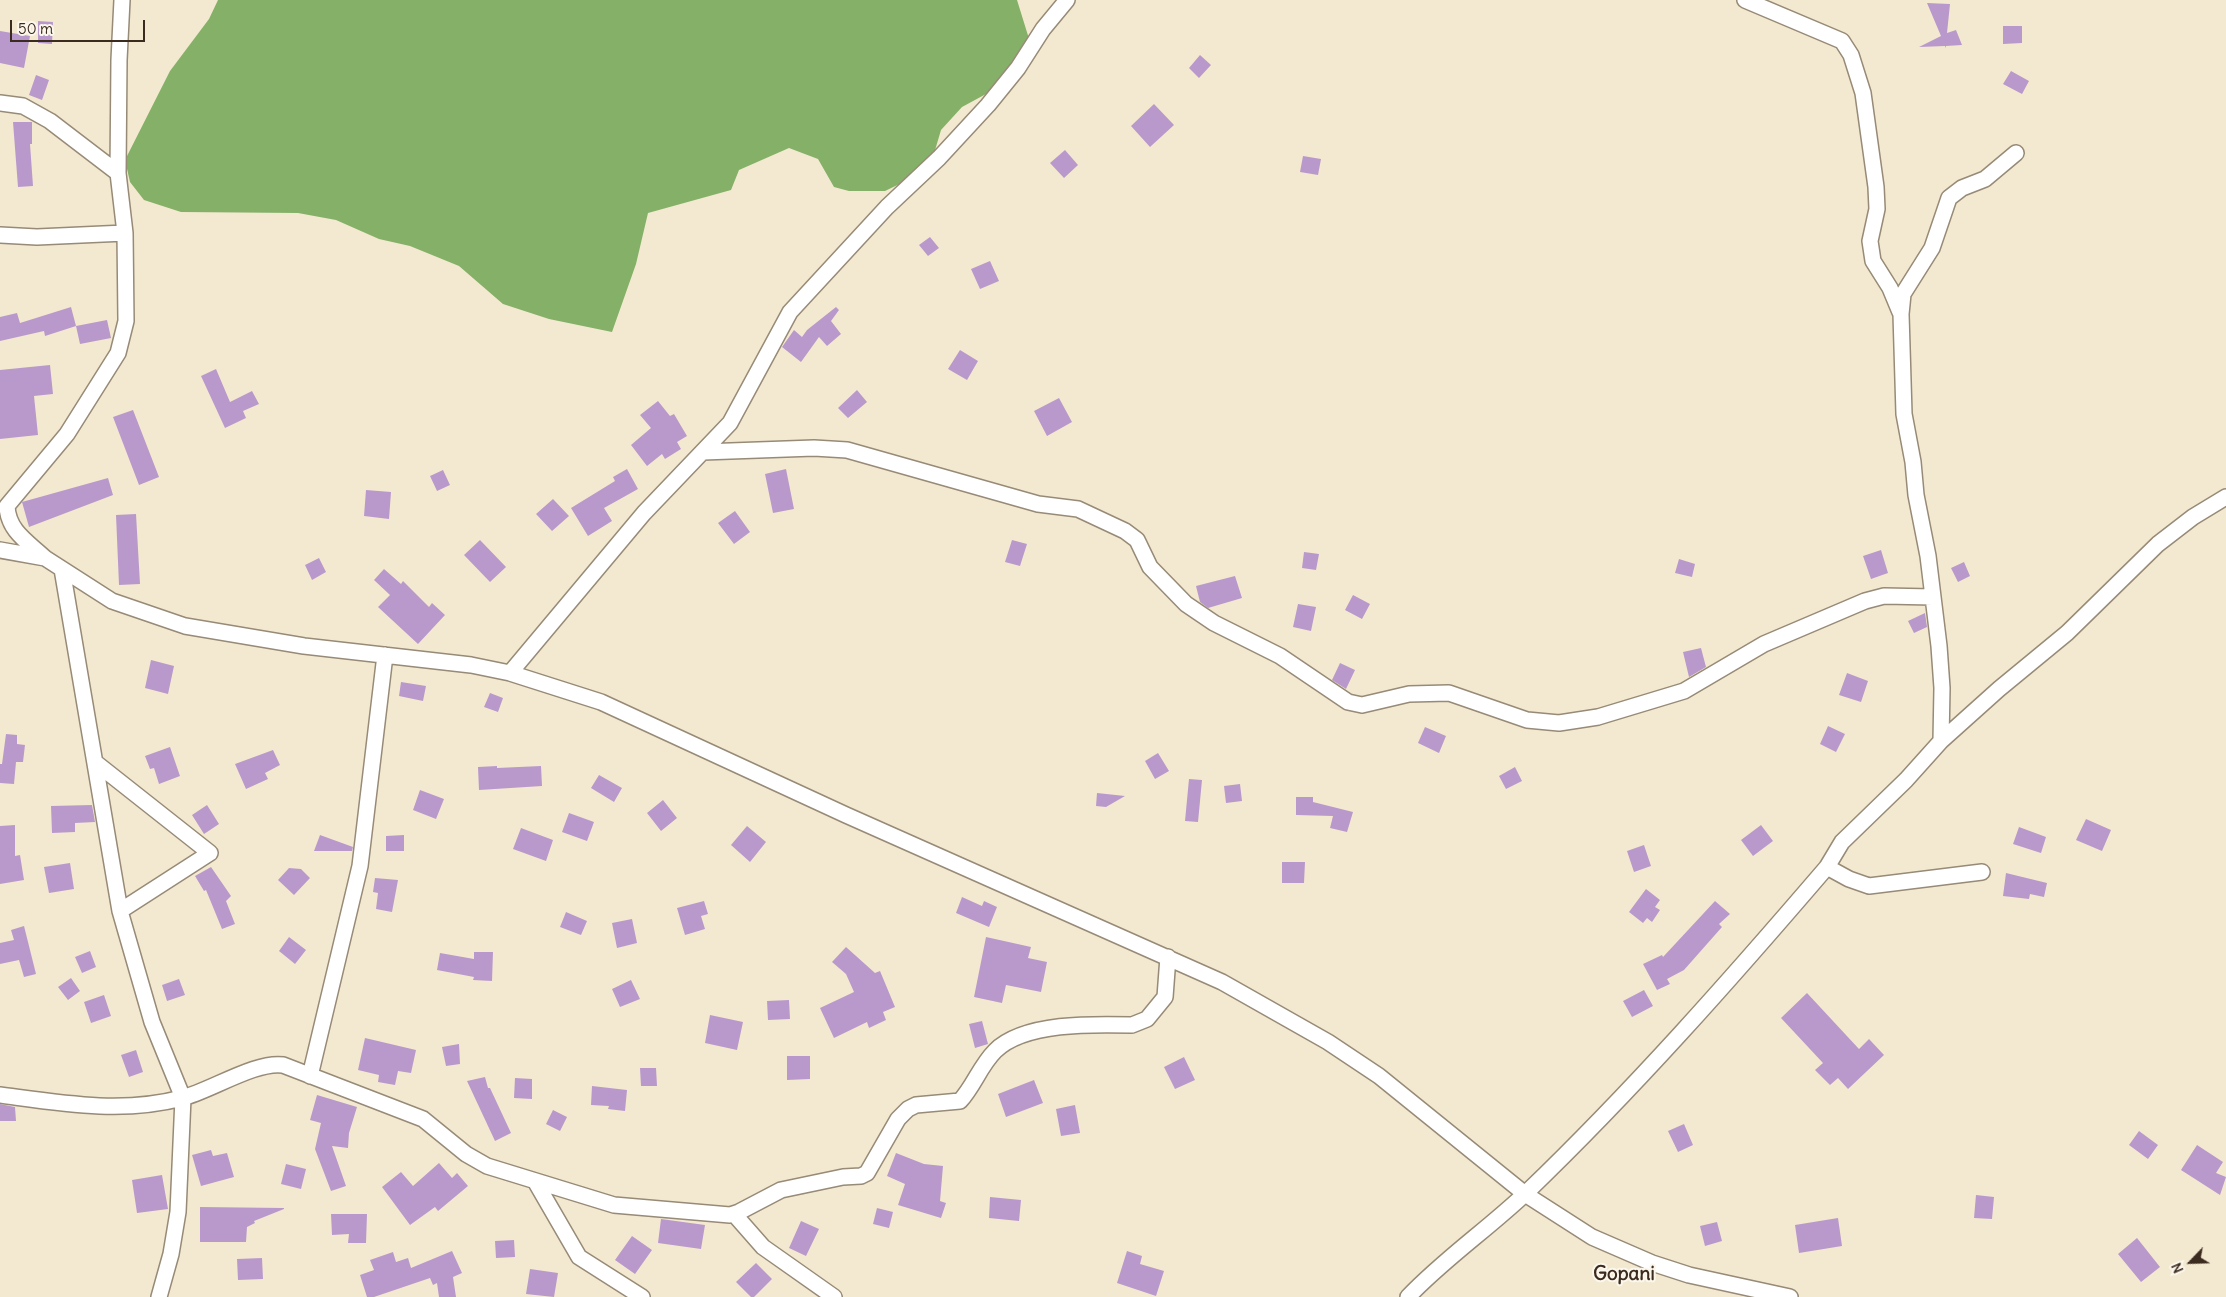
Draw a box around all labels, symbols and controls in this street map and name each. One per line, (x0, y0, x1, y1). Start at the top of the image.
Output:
scale bar (12, 10, 148, 42)
text: 50 m (18, 19, 53, 38)
north arrow (2166, 1237, 2216, 1287)
text: N (2167, 1260, 2187, 1276)
district label: Gopani (1593, 1264, 1655, 1286)

